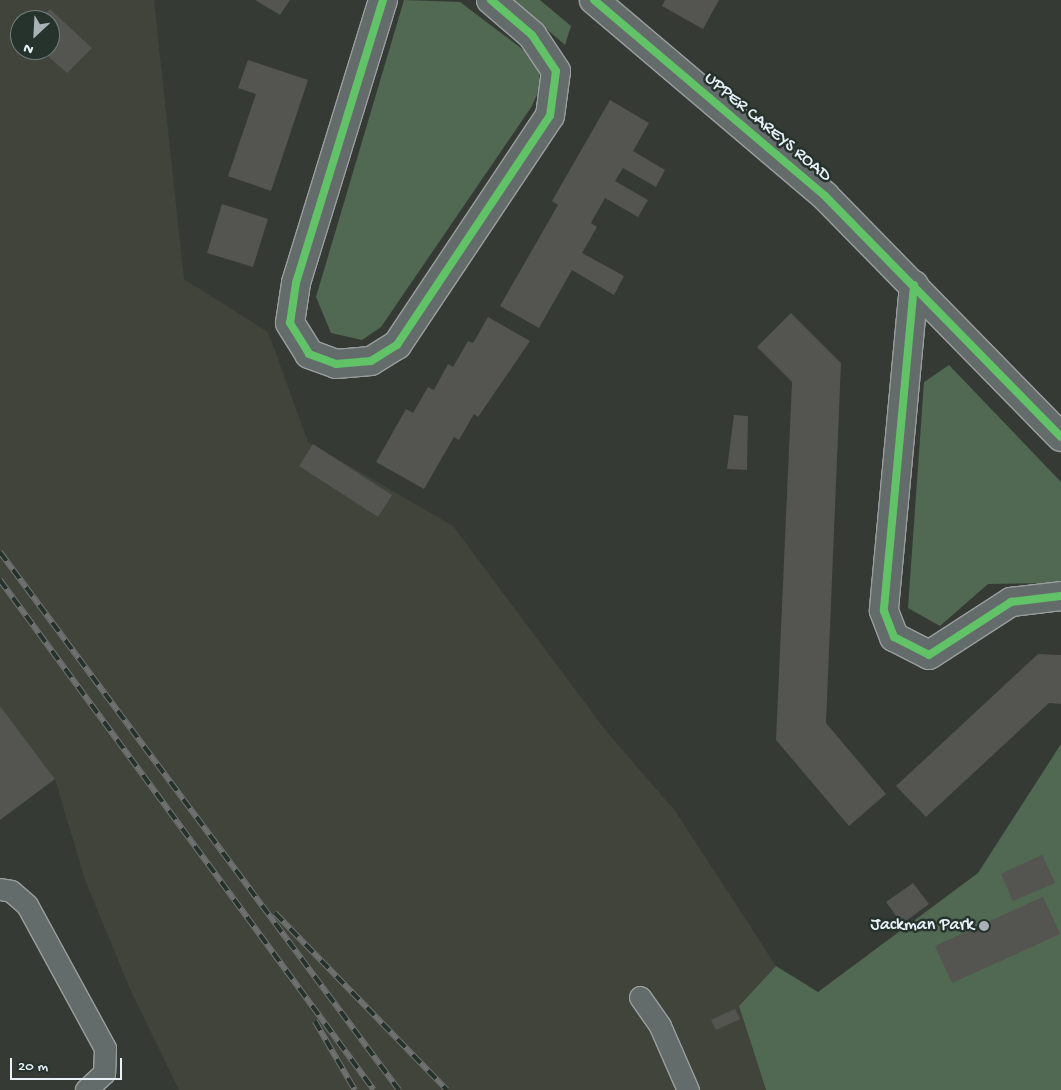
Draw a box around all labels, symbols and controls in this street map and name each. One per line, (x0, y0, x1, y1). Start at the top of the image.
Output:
north arrow (10, 10, 60, 60)
text: N (21, 39, 37, 58)
street label: UPPER CAREYS ROAD (699, 68, 835, 188)
place label: Jackman Park (870, 915, 974, 937)
marker: Jackman Park (978, 920, 990, 932)
scale bar (12, 1048, 125, 1080)
text: 20 m (18, 1058, 48, 1076)

